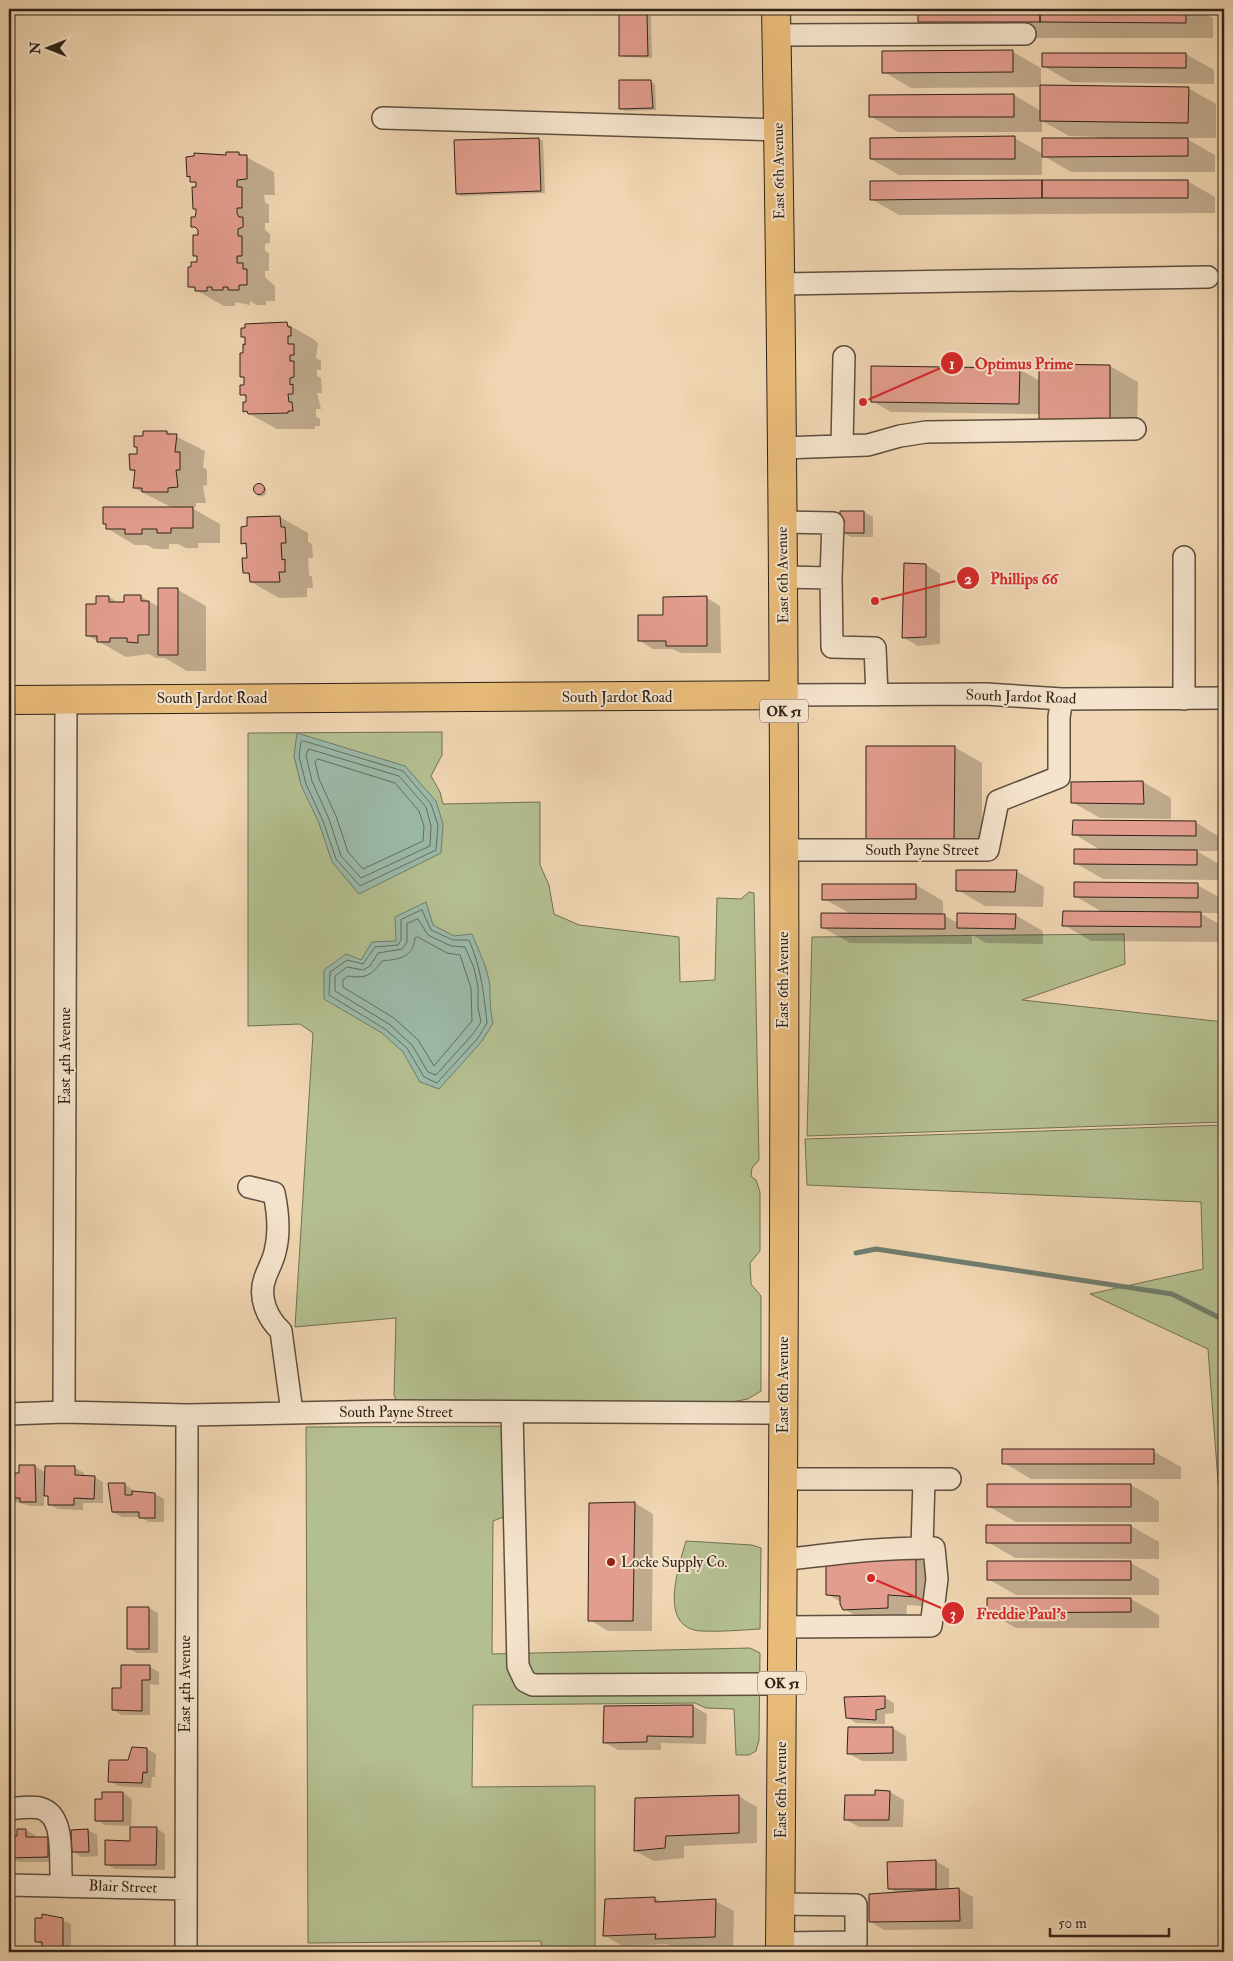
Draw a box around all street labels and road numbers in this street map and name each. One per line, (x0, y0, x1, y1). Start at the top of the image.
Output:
street label: East 6th Avenue (769, 122, 789, 220)
street label: East 6th Avenue (773, 526, 793, 624)
street label: South Jardot Road (965, 686, 1077, 709)
street label: South Jardot Road (562, 688, 673, 708)
street label: South Jardot Road (157, 689, 268, 709)
road number: OK 51 (760, 699, 808, 722)
street label: South Payne Street (865, 841, 979, 860)
street label: East 6th Avenue (774, 931, 793, 1029)
street label: East 4th Avenue (56, 1007, 75, 1105)
street label: East 6th Avenue (774, 1336, 793, 1434)
street label: South Payne Street (339, 1403, 453, 1422)
street label: East 4th Avenue (176, 1635, 195, 1733)
road number: OK 51 (758, 1672, 806, 1695)
street label: East 6th Avenue (772, 1741, 791, 1839)
street label: Blair Street (88, 1876, 158, 1898)

